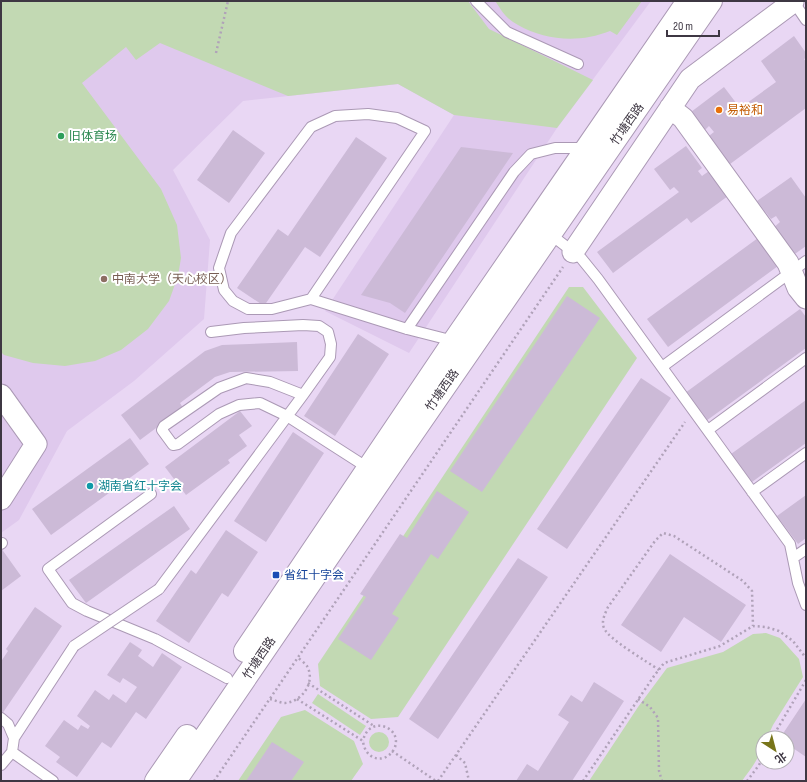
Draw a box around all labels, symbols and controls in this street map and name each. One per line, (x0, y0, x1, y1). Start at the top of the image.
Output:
scale bar (667, 12, 719, 38)
text: 20 m (673, 19, 693, 34)
street label: 竹塘西路 (607, 100, 647, 148)
place label: 易裕和 (727, 103, 763, 118)
marker: 易裕和 (714, 105, 724, 115)
place label: 旧体育场 (69, 129, 117, 144)
marker: 旧体育场 (56, 131, 66, 141)
place label: 中南大学（天心校区） (112, 272, 232, 287)
marker: 中南大学（天心校区） (99, 274, 109, 284)
street label: 竹塘西路 (422, 366, 462, 414)
place label: 湖南省红十字会 (98, 479, 182, 494)
marker: 湖南省红十字会 (85, 481, 95, 491)
place label: 省红十字会 (284, 568, 344, 583)
marker: 省红十字会 (271, 570, 281, 580)
street label: 竹塘西路 (240, 634, 279, 682)
north arrow (755, 730, 795, 770)
text: 北 (772, 749, 789, 766)

